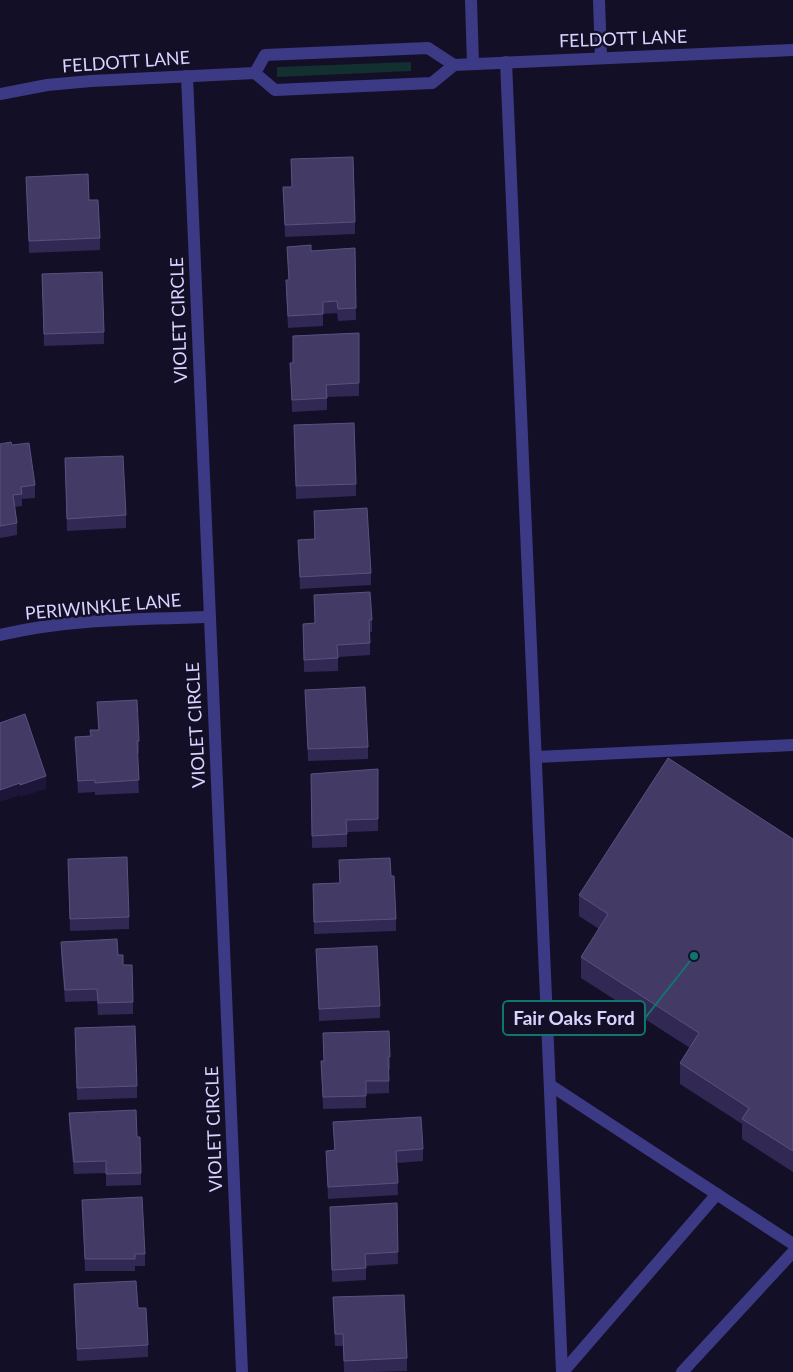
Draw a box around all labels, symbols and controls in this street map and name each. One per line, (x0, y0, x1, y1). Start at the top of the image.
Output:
street label: FELDOTT LANE (559, 25, 687, 51)
street label: FELDOTT LANE (61, 46, 191, 76)
street label: VIOLET CIRCLE (165, 257, 191, 383)
street label: PERIWINKLE LANE (24, 588, 182, 624)
street label: VIOLET CIRCLE (181, 662, 209, 788)
callout: Fair Oaks Ford (503, 1001, 645, 1035)
text: Fair Oaks Ford (513, 1006, 635, 1029)
street label: VIOLET CIRCLE (200, 1066, 226, 1192)

